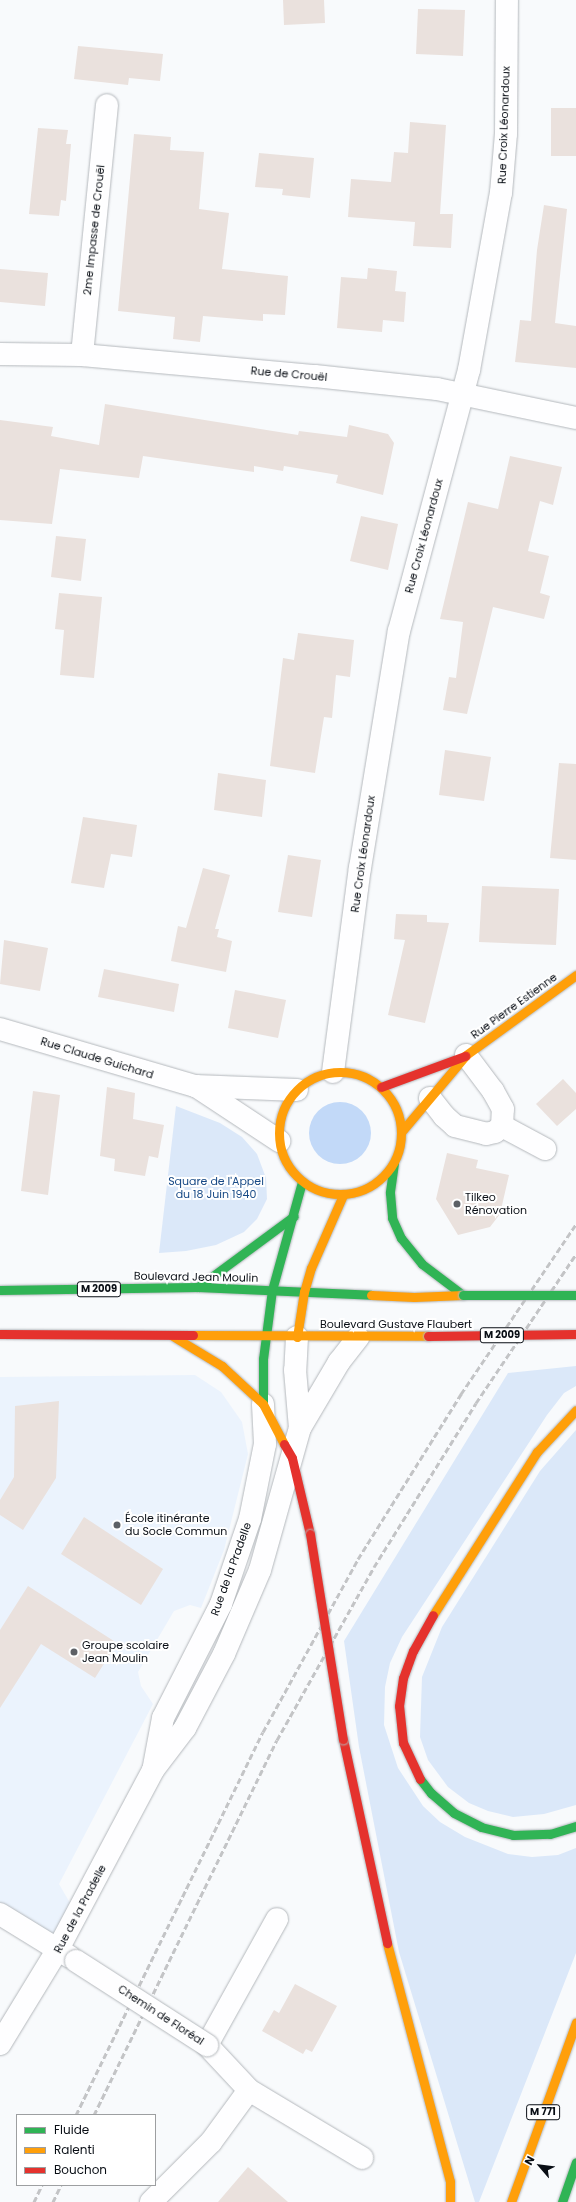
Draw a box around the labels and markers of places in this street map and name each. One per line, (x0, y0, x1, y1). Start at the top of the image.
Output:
place label: Tilkeo Rénovation (465, 1191, 527, 1217)
marker: Tilkeo Rénovation (452, 1199, 462, 1209)
place label: École itinérante du Socle Commun (125, 1512, 227, 1538)
marker: École itinérante du Socle Commun (112, 1520, 122, 1530)
place label: Groupe scolaire Jean Moulin (82, 1639, 169, 1665)
marker: Groupe scolaire Jean Moulin (69, 1647, 79, 1657)

